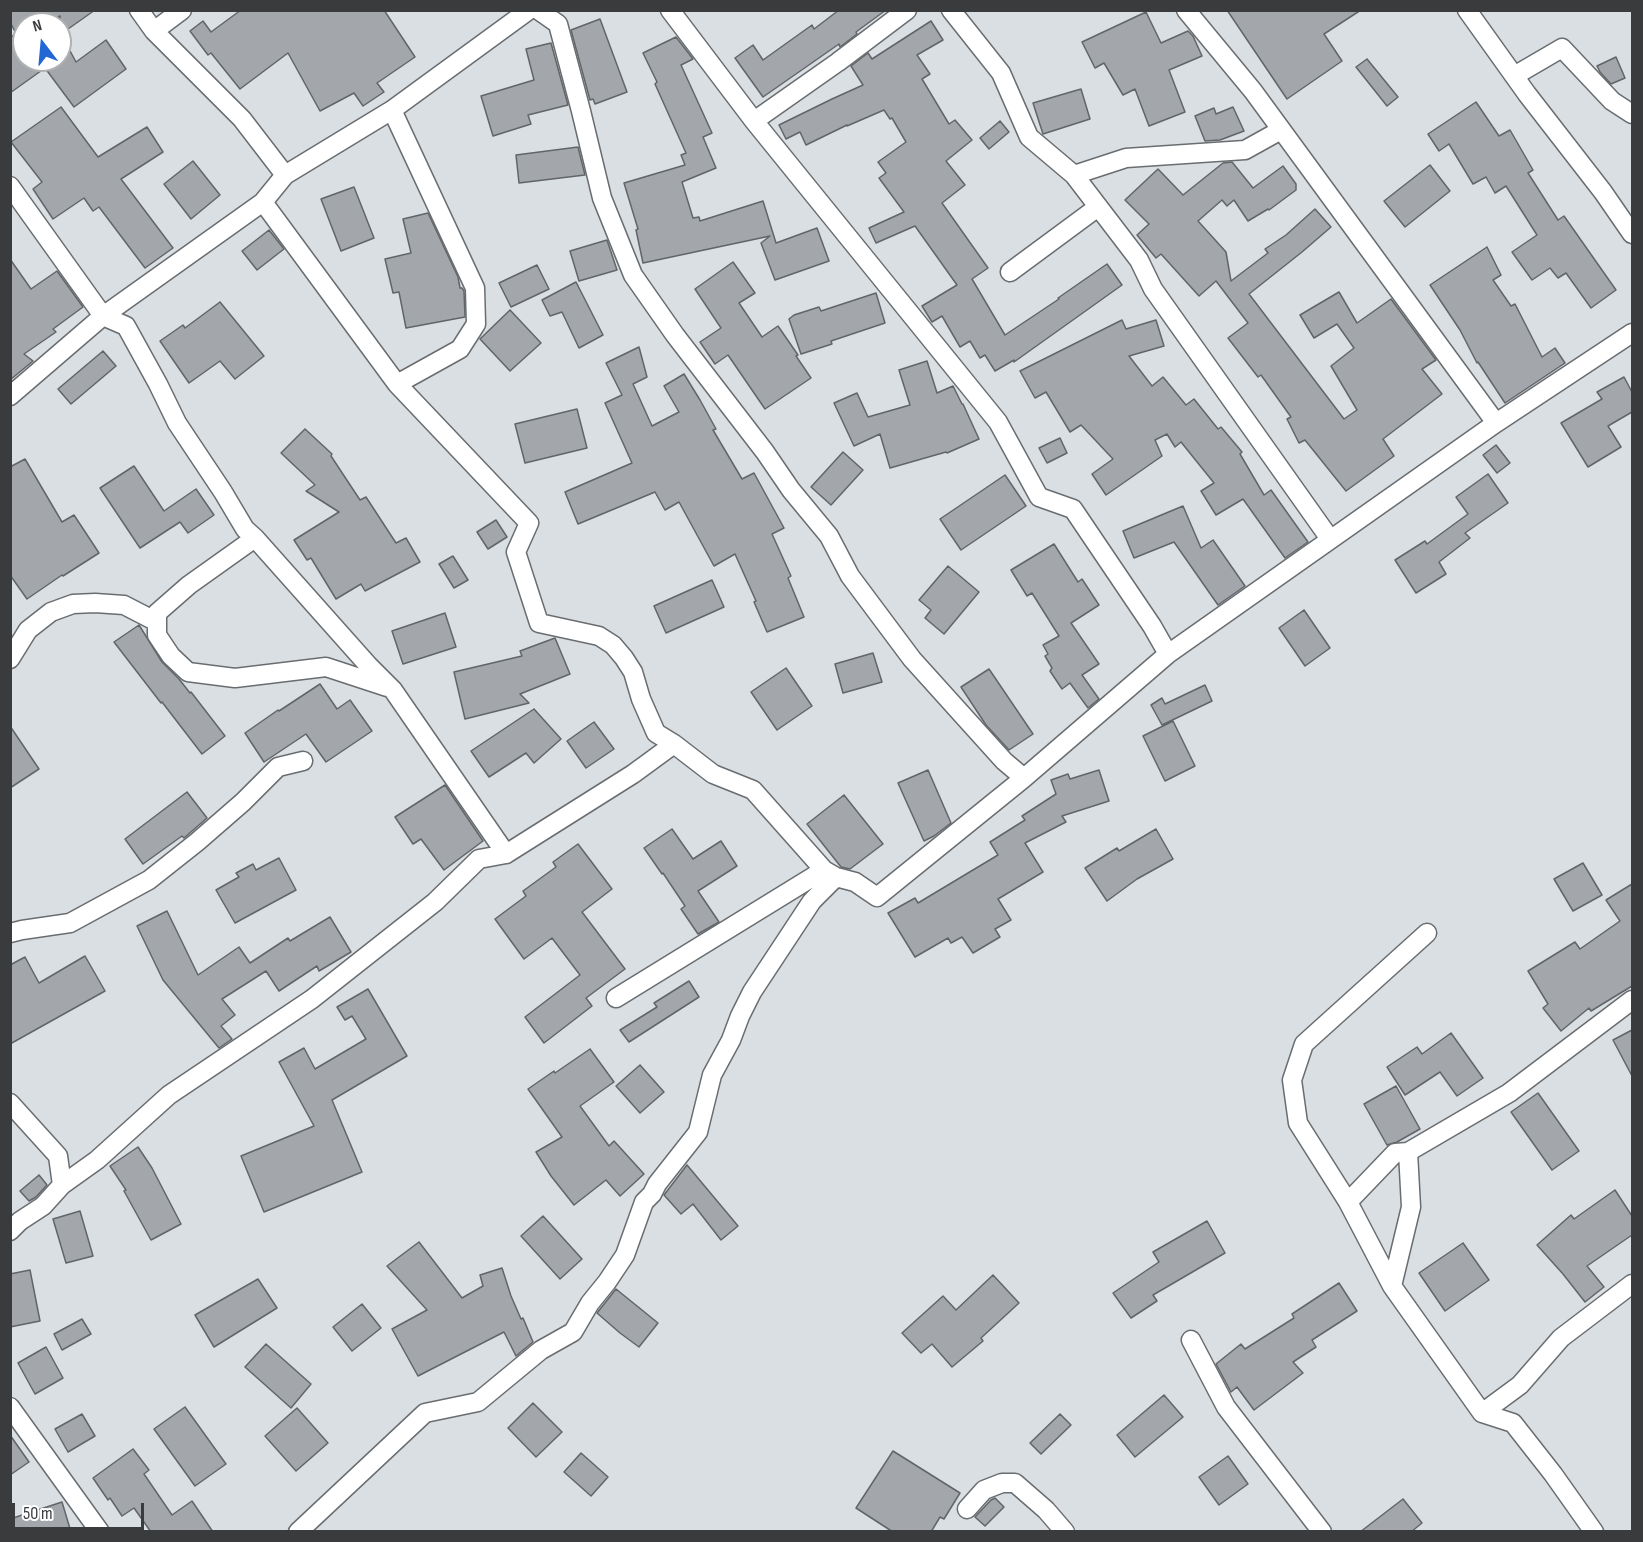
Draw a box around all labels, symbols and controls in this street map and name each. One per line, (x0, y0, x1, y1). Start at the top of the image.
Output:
north arrow (12, 12, 72, 72)
text: N (31, 16, 44, 36)
scale bar (15, 1491, 147, 1529)
text: 50 m (23, 1503, 53, 1524)

